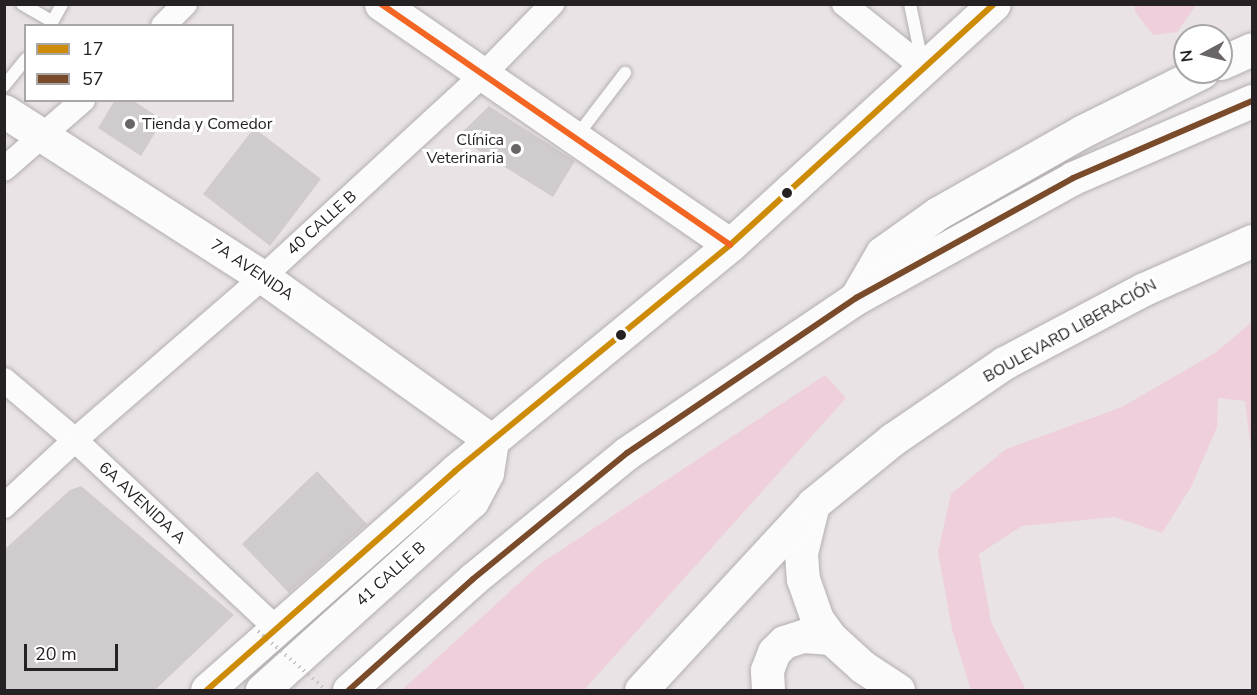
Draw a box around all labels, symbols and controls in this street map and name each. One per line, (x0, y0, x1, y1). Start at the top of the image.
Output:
legend (24, 24, 234, 102)
north arrow (1173, 24, 1233, 84)
text: 17 (82, 37, 104, 61)
text: N (1175, 49, 1199, 63)
text: 57 (82, 67, 104, 91)
place label: Tienda y Comedor (142, 114, 272, 134)
marker: Tienda y Comedor (123, 117, 137, 131)
place label: Clínica Veterinaria (426, 130, 504, 168)
marker: Clínica Veterinaria (509, 142, 523, 156)
street label: 40 CALLE B (283, 187, 361, 259)
unlabelled marker (781, 187, 793, 199)
street label: 7A AVENIDA (207, 235, 297, 305)
street label: BOULEVARD LIBERACIÓN (980, 275, 1160, 387)
unlabelled marker (615, 329, 627, 341)
street label: 6A AVENIDA A (95, 458, 189, 548)
street label: 41 CALLE B (352, 538, 430, 610)
scale bar (27, 632, 122, 670)
text: 20 m (35, 642, 77, 666)

